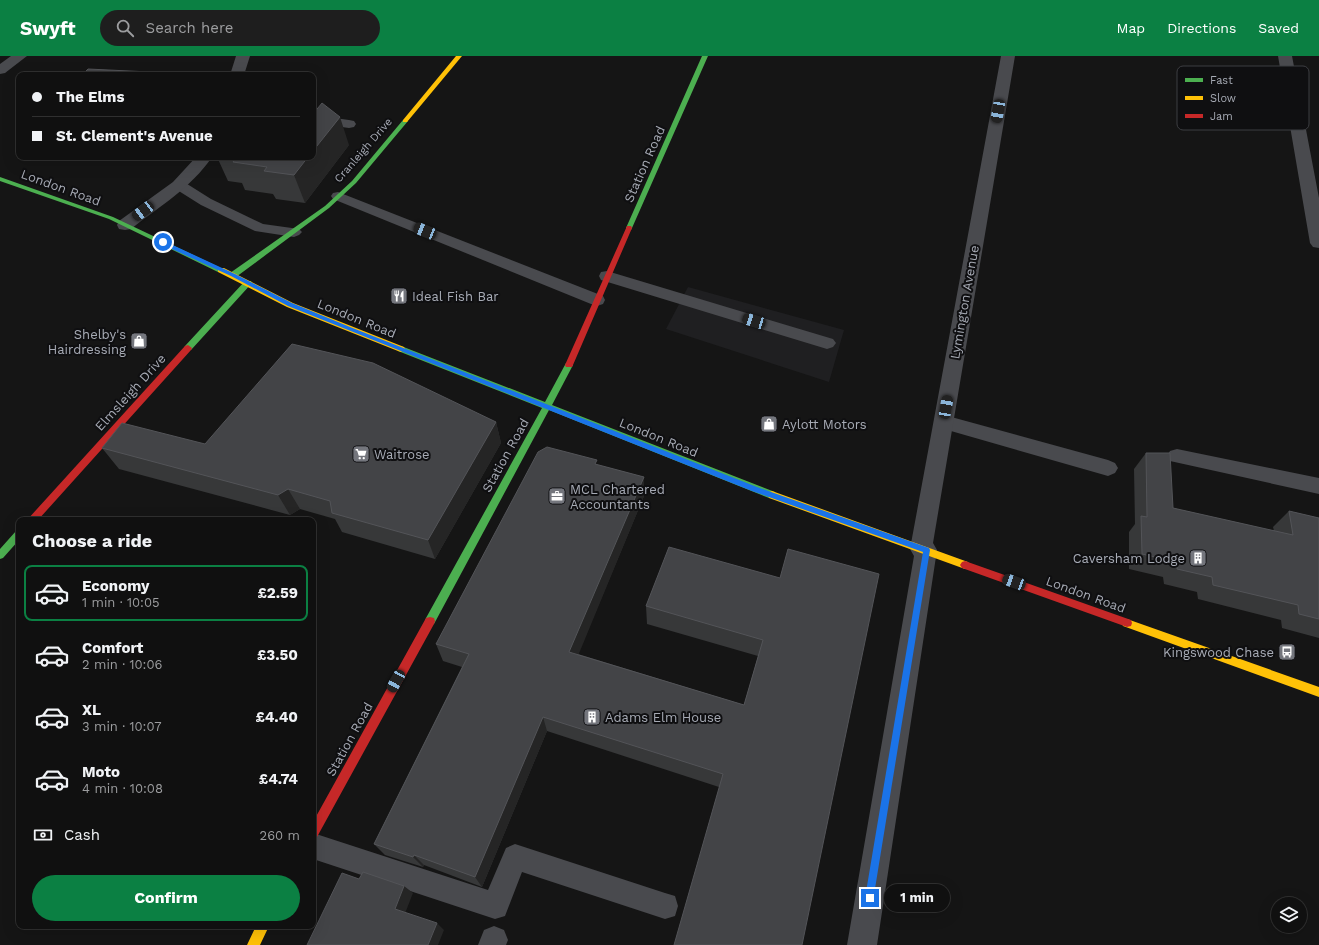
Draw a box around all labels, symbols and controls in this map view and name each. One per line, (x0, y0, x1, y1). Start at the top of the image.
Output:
search box (100, 10, 380, 46)
text: Swyft (20, 17, 76, 40)
icon: search (114, 17, 136, 39)
text: Search here (146, 19, 234, 37)
text: Map (1117, 20, 1145, 36)
text: Directions (1167, 20, 1236, 36)
text: Saved (1258, 20, 1299, 36)
legend (1177, 66, 1309, 130)
text: Fast (1210, 74, 1233, 87)
text: The Elms (56, 88, 124, 106)
text: Slow (1210, 92, 1236, 105)
car (990, 98, 1006, 124)
text: Jam (1210, 110, 1233, 123)
street label: Cranleigh Drive (332, 115, 395, 185)
street label: Station Road (621, 124, 668, 205)
text: St. Clement's Avenue (56, 127, 213, 145)
street label: London Road (19, 166, 103, 209)
car (130, 199, 156, 223)
car (412, 221, 438, 241)
route start (154, 233, 172, 251)
street label: Lymington Avenue (947, 244, 982, 360)
restaurant icon: Ideal Fish Bar (389, 286, 409, 306)
place label: Ideal Fish Bar (412, 289, 499, 304)
street label: London Road (315, 296, 398, 341)
car (741, 312, 767, 330)
place label: Shelby's Hairdressing (48, 327, 126, 357)
shop icon: Shelby's Hairdressing (129, 331, 149, 351)
street label: Elmsleigh Drive (92, 351, 169, 434)
car (938, 394, 954, 420)
shop icon: Aylott Motors (759, 414, 779, 434)
street label: London Road (617, 415, 700, 460)
street label: Station Road (479, 416, 532, 495)
place label: Aylott Motors (782, 417, 867, 432)
supermarket icon: Waitrose (351, 444, 371, 464)
place label: Waitrose (374, 447, 429, 462)
place label: MCL Chartered Accountants (570, 482, 665, 512)
office icon: MCL Chartered Accountants (547, 486, 567, 506)
text: Choose a ride (32, 530, 152, 551)
building icon: Caversham Lodge (1188, 548, 1208, 568)
place label: Caversham Lodge (1073, 551, 1185, 566)
car (1001, 572, 1027, 592)
street label: London Road (1044, 573, 1128, 616)
icon: car (34, 575, 70, 611)
text: Economy (82, 577, 149, 595)
text: £2.59 (257, 584, 298, 602)
text: 1 min · 10:05 (82, 595, 160, 610)
icon: car (34, 637, 70, 673)
text: Comfort (82, 639, 143, 657)
bus stop icon: Kingswood Chase (1277, 642, 1297, 662)
place label: Kingswood Chase (1163, 645, 1274, 660)
text: £3.50 (257, 646, 298, 664)
text: 2 min · 10:06 (82, 657, 162, 672)
car (385, 668, 407, 694)
icon: car (34, 699, 70, 735)
street label: Station Road (323, 700, 376, 779)
text: XL (82, 701, 101, 719)
building icon: Adams Elm House (582, 707, 602, 727)
text: £4.40 (255, 708, 298, 726)
place label: Adams Elm House (605, 710, 721, 725)
text: 3 min · 10:07 (82, 719, 162, 734)
icon: car (34, 761, 70, 797)
text: Moto (82, 763, 120, 781)
text: £4.74 (259, 770, 298, 788)
text: 4 min · 10:08 (82, 781, 163, 796)
icon: cash (32, 824, 54, 846)
text: Cash (64, 826, 100, 844)
text: 260 m (260, 828, 300, 843)
button: Confirm (32, 875, 300, 921)
callout: 1 min (884, 884, 950, 912)
route end (861, 889, 879, 907)
text: 1 min (900, 890, 934, 905)
map controls (1271, 897, 1307, 933)
button: layers (1271, 897, 1307, 933)

